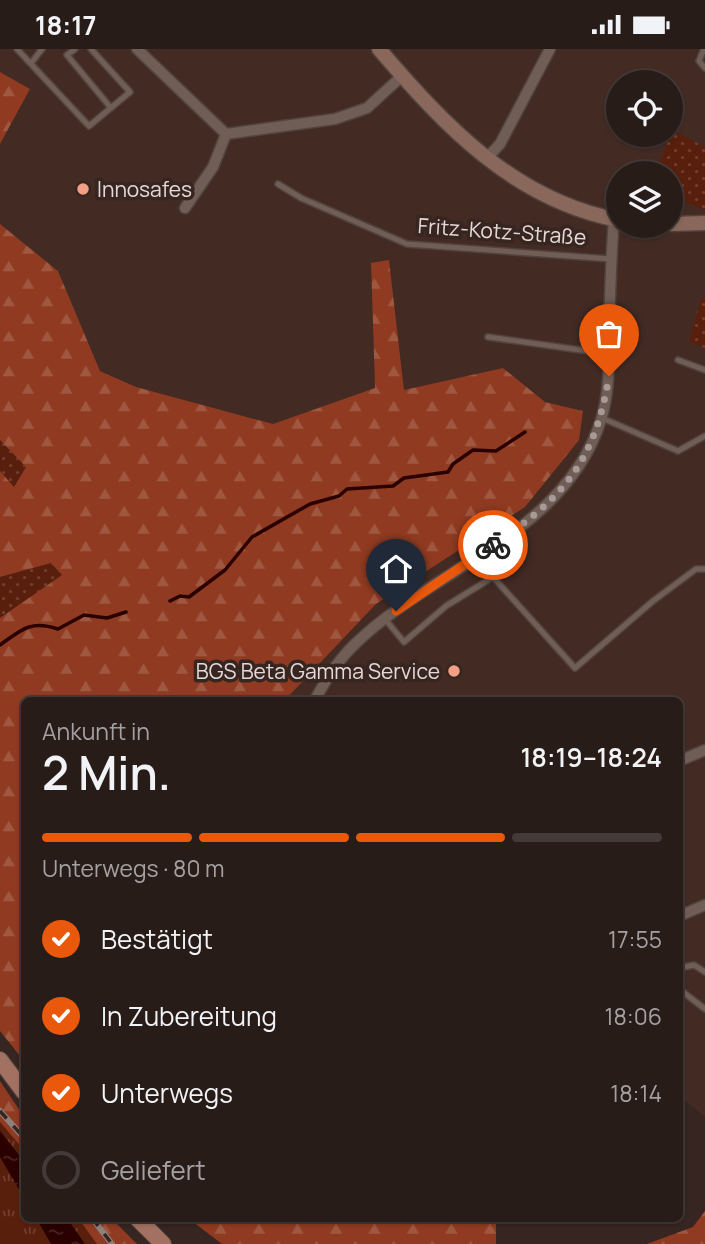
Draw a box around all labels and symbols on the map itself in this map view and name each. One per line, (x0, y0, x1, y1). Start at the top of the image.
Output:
place label: Innosafes (97, 175, 192, 203)
marker: Innosafes (75, 181, 91, 197)
street label: Fritz-Kotz-Straße (417, 211, 587, 251)
pin (579, 304, 639, 376)
courier (458, 510, 528, 580)
pin (366, 539, 426, 611)
place label: BGS Beta Gamma Service (196, 657, 440, 685)
marker: BGS Beta Gamma Service (446, 663, 462, 679)

